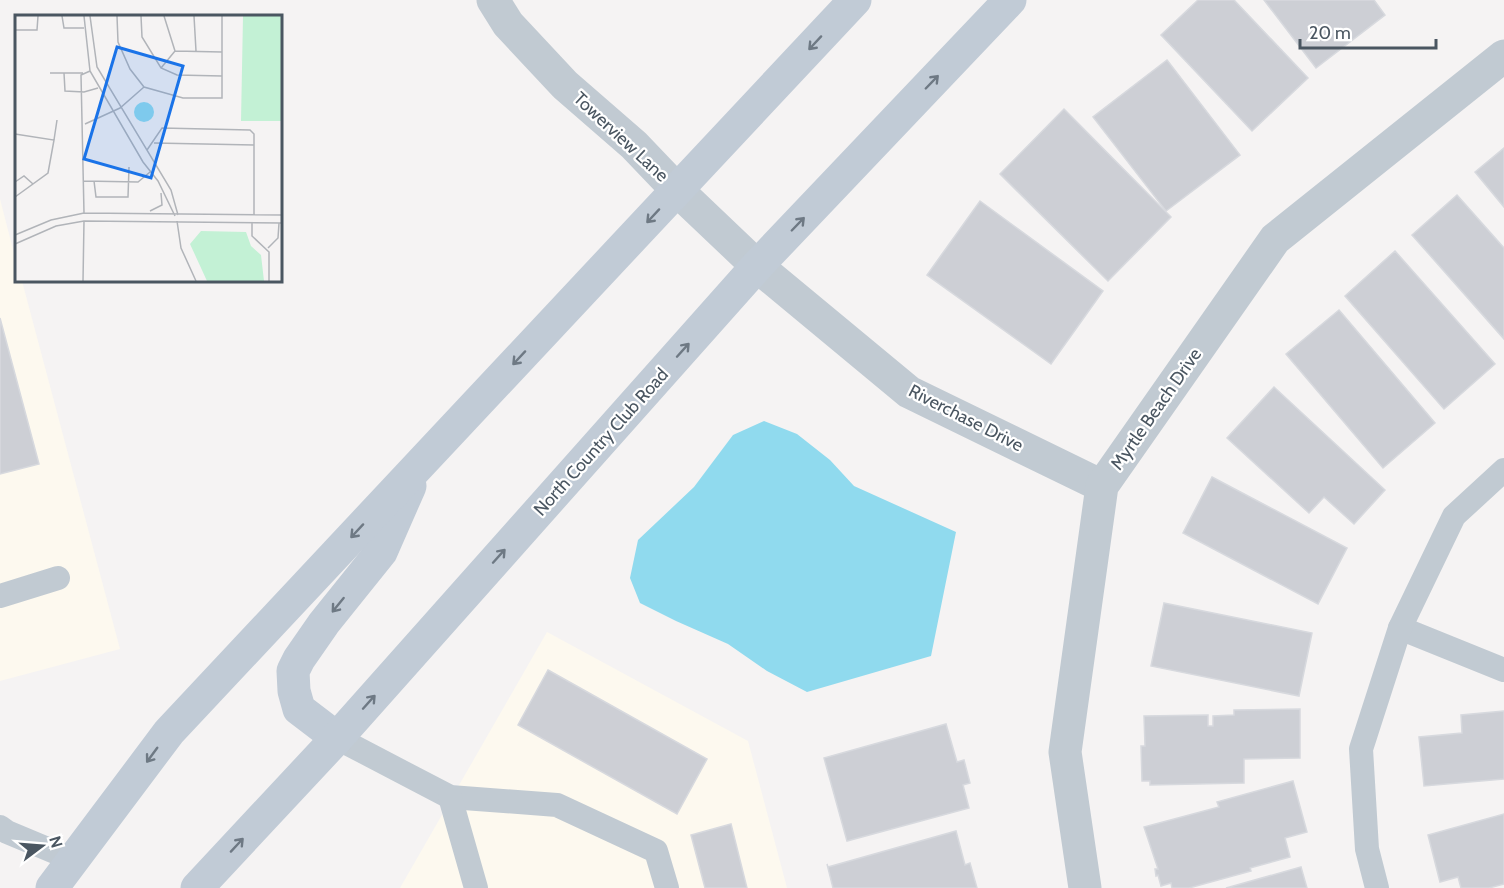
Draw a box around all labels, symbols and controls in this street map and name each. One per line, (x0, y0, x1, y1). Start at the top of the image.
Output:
scale bar (1300, 12, 1436, 50)
inset map (15, 15, 282, 282)
text: 20 m (1309, 22, 1351, 44)
one-way arrow (807, 35, 822, 50)
one-way arrow (925, 75, 939, 90)
street label: Towerview Lane (569, 87, 673, 187)
one-way arrow (646, 208, 660, 223)
one-way arrow (790, 216, 805, 231)
one-way arrow (676, 343, 690, 358)
street label: Myrtle Beach Drive (1106, 344, 1206, 474)
one-way arrow (513, 350, 527, 365)
street label: North Country Club Road (529, 364, 673, 520)
street label: Riverchase Drive (905, 380, 1027, 456)
one-way arrow (350, 523, 364, 538)
one-way arrow (492, 549, 506, 564)
one-way arrow (332, 597, 345, 613)
one-way arrow (362, 695, 376, 710)
one-way arrow (146, 746, 158, 762)
north arrow (12, 816, 72, 876)
text: N (45, 834, 67, 850)
one-way arrow (230, 838, 244, 853)

